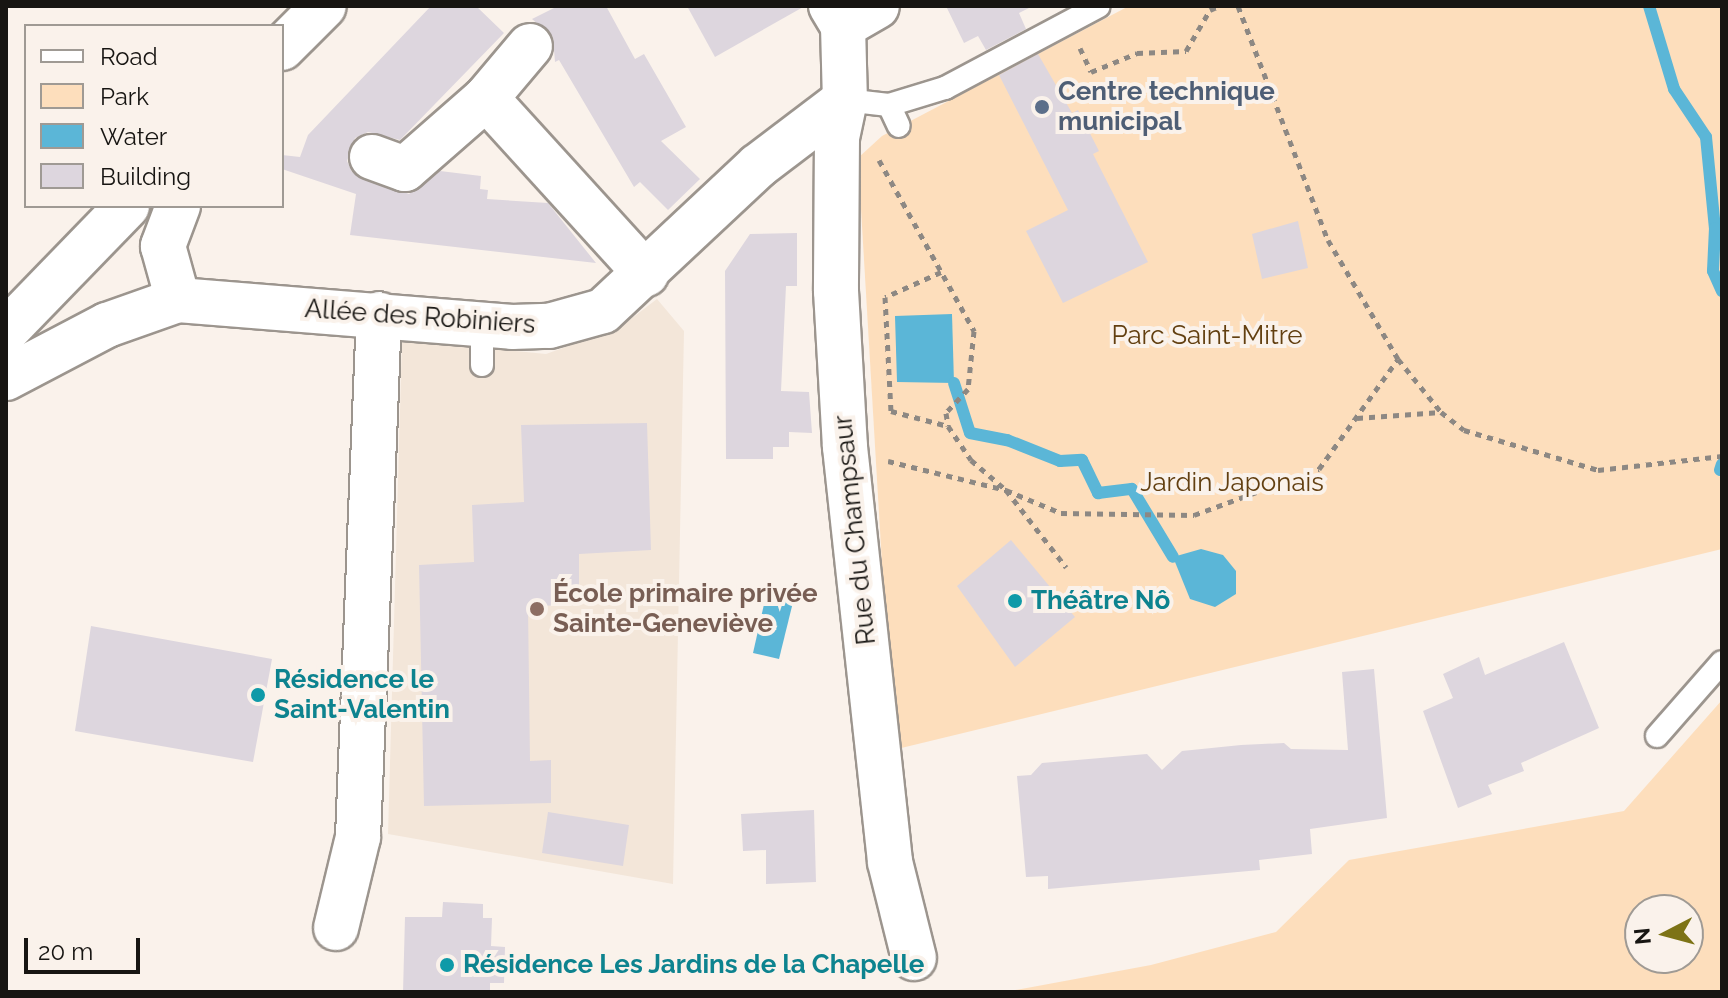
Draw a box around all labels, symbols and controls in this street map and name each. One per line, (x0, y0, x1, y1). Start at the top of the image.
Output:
legend (24, 24, 284, 208)
text: Road (100, 42, 158, 71)
place label: Centre technique municipal (1058, 76, 1275, 138)
text: Park (100, 82, 149, 111)
marker: Centre technique municipal (1033, 98, 1051, 116)
text: Water (100, 122, 167, 151)
text: Building (100, 162, 191, 191)
street label: Allée des Robiniers (304, 293, 536, 341)
park label: Parc Saint-Mitre (1111, 320, 1303, 352)
street label: Rue du Champsaur (827, 414, 883, 646)
park label: Jardin Japonais (1140, 467, 1324, 499)
place label: École primaire privée Sainte-Geneviève (553, 578, 817, 640)
place label: Théâtre Nô (1031, 585, 1170, 617)
marker: Théâtre Nô (1006, 592, 1024, 610)
marker: École primaire privée Sainte-Geneviève (528, 600, 546, 618)
place label: Résidence le Saint-Valentin (274, 664, 450, 726)
marker: Résidence le Saint-Valentin (249, 686, 267, 704)
north arrow (1624, 894, 1704, 974)
scale bar (28, 922, 144, 972)
text: N (1628, 927, 1656, 946)
text: 20 m (38, 937, 93, 966)
place label: Résidence Les Jardins de la Chapelle (463, 949, 925, 981)
marker: Résidence Les Jardins de la Chapelle (438, 956, 456, 974)

